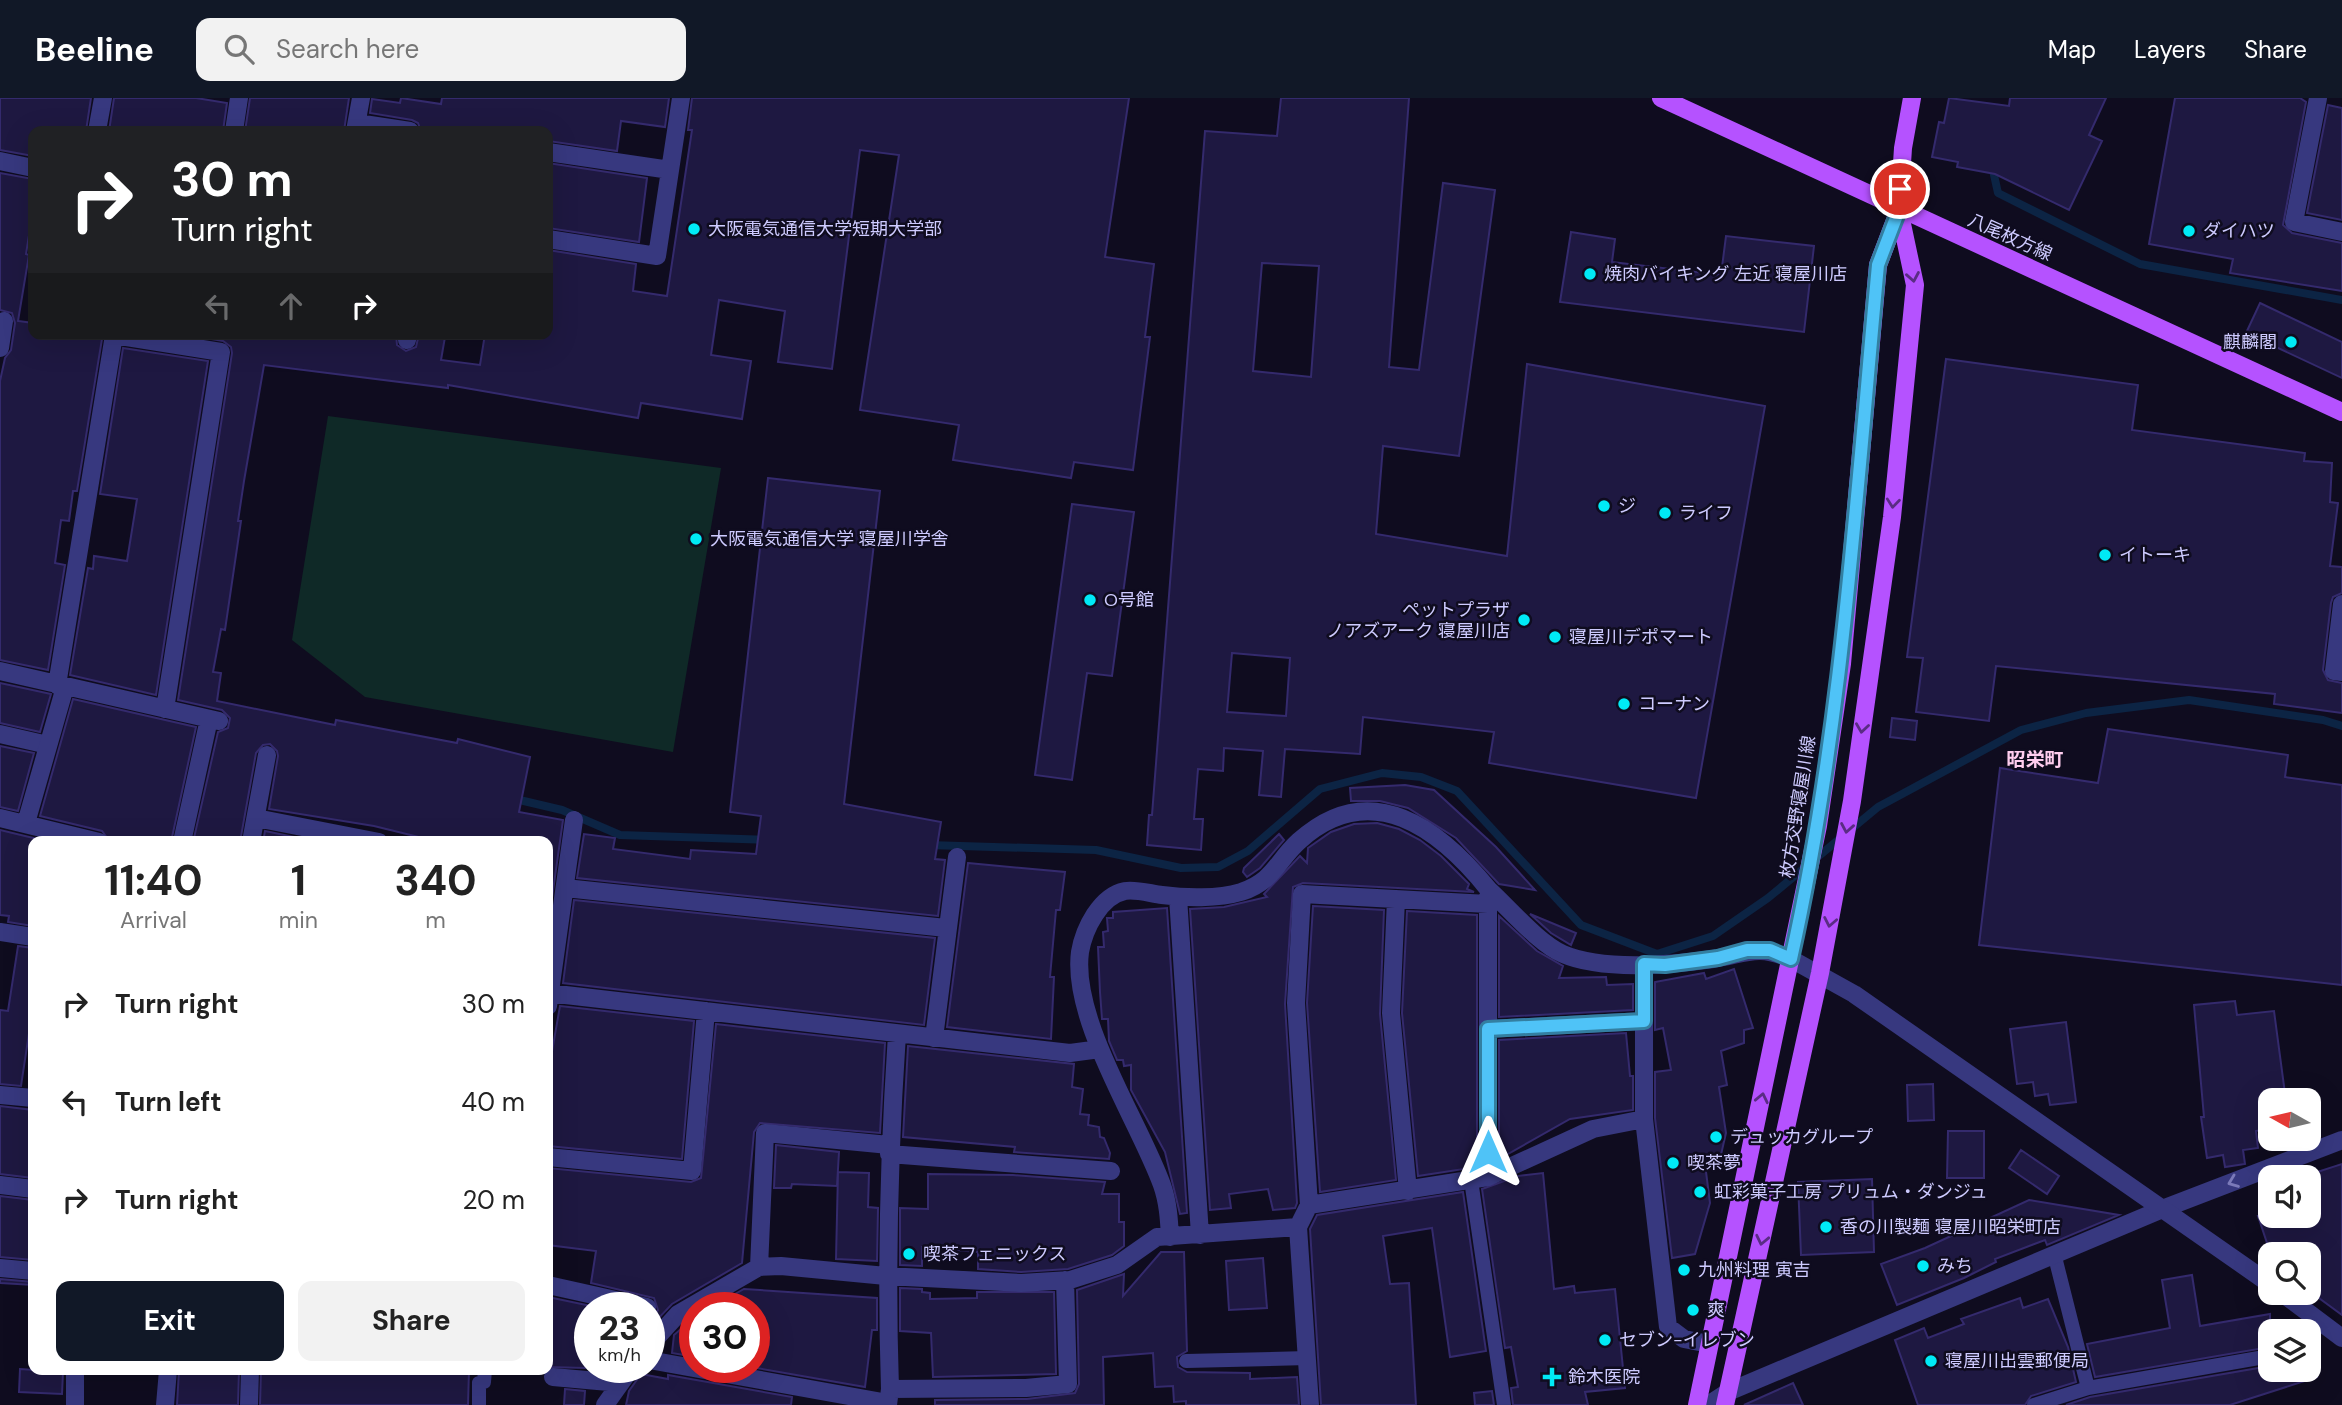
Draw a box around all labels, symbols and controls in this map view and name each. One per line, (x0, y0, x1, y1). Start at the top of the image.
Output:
search box (196, 18, 686, 81)
text: Beeline (35, 28, 154, 71)
icon: search (220, 30, 258, 68)
text: Search here (276, 32, 419, 66)
text: Map (2048, 34, 2096, 65)
text: Layers (2134, 34, 2206, 65)
text: Share (2244, 34, 2307, 65)
text: 30 m (171, 147, 293, 211)
icon: right (56, 154, 147, 245)
pin (1870, 159, 1930, 219)
icon: arrive (1881, 170, 1919, 208)
street label: 八尾枚方線 (1964, 208, 2056, 266)
text: Turn right (171, 209, 313, 251)
place label: 大阪電気通信大学短期大学部 (708, 217, 942, 241)
place label: ダイハツ (2203, 219, 2275, 243)
marker: 大阪電気通信大学短期大学部 (686, 221, 702, 237)
marker: ダイハツ (2181, 223, 2197, 239)
place label: 焼肉バイキング 左近 寝屋川店 (1604, 262, 1847, 286)
marker: 焼肉バイキング 左近 寝屋川店 (1582, 266, 1598, 282)
one-way arrow (1905, 271, 1920, 283)
icon: left (199, 287, 237, 325)
icon: ahead (272, 287, 310, 325)
icon: right (345, 287, 383, 325)
place label: 麒麟閣 (2223, 330, 2277, 354)
marker: 麒麟閣 (2283, 334, 2299, 350)
place label: ジ (1618, 494, 1636, 518)
one-way arrow (1886, 497, 1901, 509)
marker: ジ (1596, 498, 1612, 514)
place label: ライフ (1679, 501, 1733, 525)
marker: ライフ (1657, 505, 1673, 521)
place label: 大阪電気通信大学 寝屋川学舎 (710, 527, 949, 551)
marker: 大阪電気通信大学 寝屋川学舎 (688, 531, 704, 547)
place label: イトーキ (2119, 543, 2191, 567)
marker: イトーキ (2097, 547, 2113, 563)
place label: O号館 (1104, 588, 1154, 612)
marker: O号館 (1082, 592, 1098, 608)
place label: ペットプラザ ノアズアーク 寝屋川店 (1326, 598, 1510, 643)
marker: ペットプラザ ノアズアーク 寝屋川店 (1516, 612, 1532, 628)
place label: 寝屋川デポマート (1569, 625, 1713, 649)
marker: 寝屋川デポマート (1547, 629, 1563, 645)
place label: コーナン (1638, 692, 1710, 716)
marker: コーナン (1616, 696, 1632, 712)
one-way arrow (1855, 722, 1870, 734)
street label: 枚方交野寝屋川線 (1775, 734, 1821, 880)
district label: 昭栄町 (2006, 747, 2064, 772)
one-way arrow (1840, 822, 1855, 834)
text: 11:40 (104, 853, 202, 908)
text: 1 (291, 853, 306, 908)
text: 340 (394, 853, 477, 908)
text: Arrival (120, 905, 187, 935)
text: min (279, 905, 318, 935)
text: m (425, 905, 446, 935)
one-way arrow (1823, 916, 1838, 928)
icon: right (56, 985, 94, 1023)
text: Turn right (115, 987, 239, 1021)
text: 30 m (462, 987, 525, 1021)
icon: left (56, 1083, 94, 1121)
text: Turn left (115, 1085, 222, 1119)
text: 40 m (461, 1085, 525, 1119)
north arrow (2258, 1088, 2320, 1152)
map controls (2258, 1088, 2321, 1382)
one-way arrow (1753, 1092, 1768, 1104)
position arrow (1451, 1115, 1525, 1189)
place label: デュッカグループ (1730, 1125, 1873, 1149)
marker: デュッカグループ (1708, 1129, 1724, 1145)
place label: 喫茶夢 (1687, 1151, 1741, 1175)
marker: 喫茶夢 (1665, 1155, 1681, 1171)
button: sound (2258, 1165, 2321, 1228)
one-way arrow (2227, 1174, 2239, 1188)
place label: 虹彩菓子工房 プリュム・ダンジュ (1714, 1180, 1988, 1204)
icon: right (56, 1181, 94, 1219)
text: Turn right (115, 1183, 239, 1217)
text: 20 m (462, 1183, 525, 1217)
marker: 虹彩菓子工房 プリュム・ダンジュ (1692, 1184, 1708, 1200)
place label: 香の川製麺 寝屋川昭栄町店 (1840, 1215, 2061, 1239)
marker: 香の川製麺 寝屋川昭栄町店 (1818, 1219, 1834, 1235)
one-way arrow (1755, 1234, 1770, 1246)
place label: 喫茶フェニックス (923, 1242, 1066, 1266)
button: search (2258, 1242, 2321, 1305)
marker: 喫茶フェニックス (901, 1246, 917, 1262)
place label: みち (1937, 1254, 1973, 1278)
place label: 九州料理 寅吉 (1698, 1258, 1811, 1282)
marker: みち (1915, 1258, 1931, 1274)
marker: 九州料理 寅吉 (1676, 1262, 1692, 1278)
button: Exit (56, 1281, 284, 1361)
button: Share (298, 1281, 525, 1361)
speed limit sign: 30 (679, 1292, 770, 1383)
place label: 爽 (1707, 1298, 1725, 1322)
marker: 爽 (1685, 1302, 1701, 1318)
text: 23 (599, 1305, 640, 1351)
button: layers (2258, 1319, 2321, 1382)
place label: セブン-イレブン (1619, 1328, 1755, 1352)
marker: セブン-イレブン (1597, 1332, 1613, 1348)
text: km/h (598, 1343, 641, 1367)
place label: 寝屋川出雲郵便局 (1945, 1349, 2089, 1373)
marker: 寝屋川出雲郵便局 (1923, 1353, 1939, 1369)
place label: 鈴木医院 (1568, 1365, 1640, 1389)
marker: 鈴木医院 (1542, 1367, 1562, 1387)

